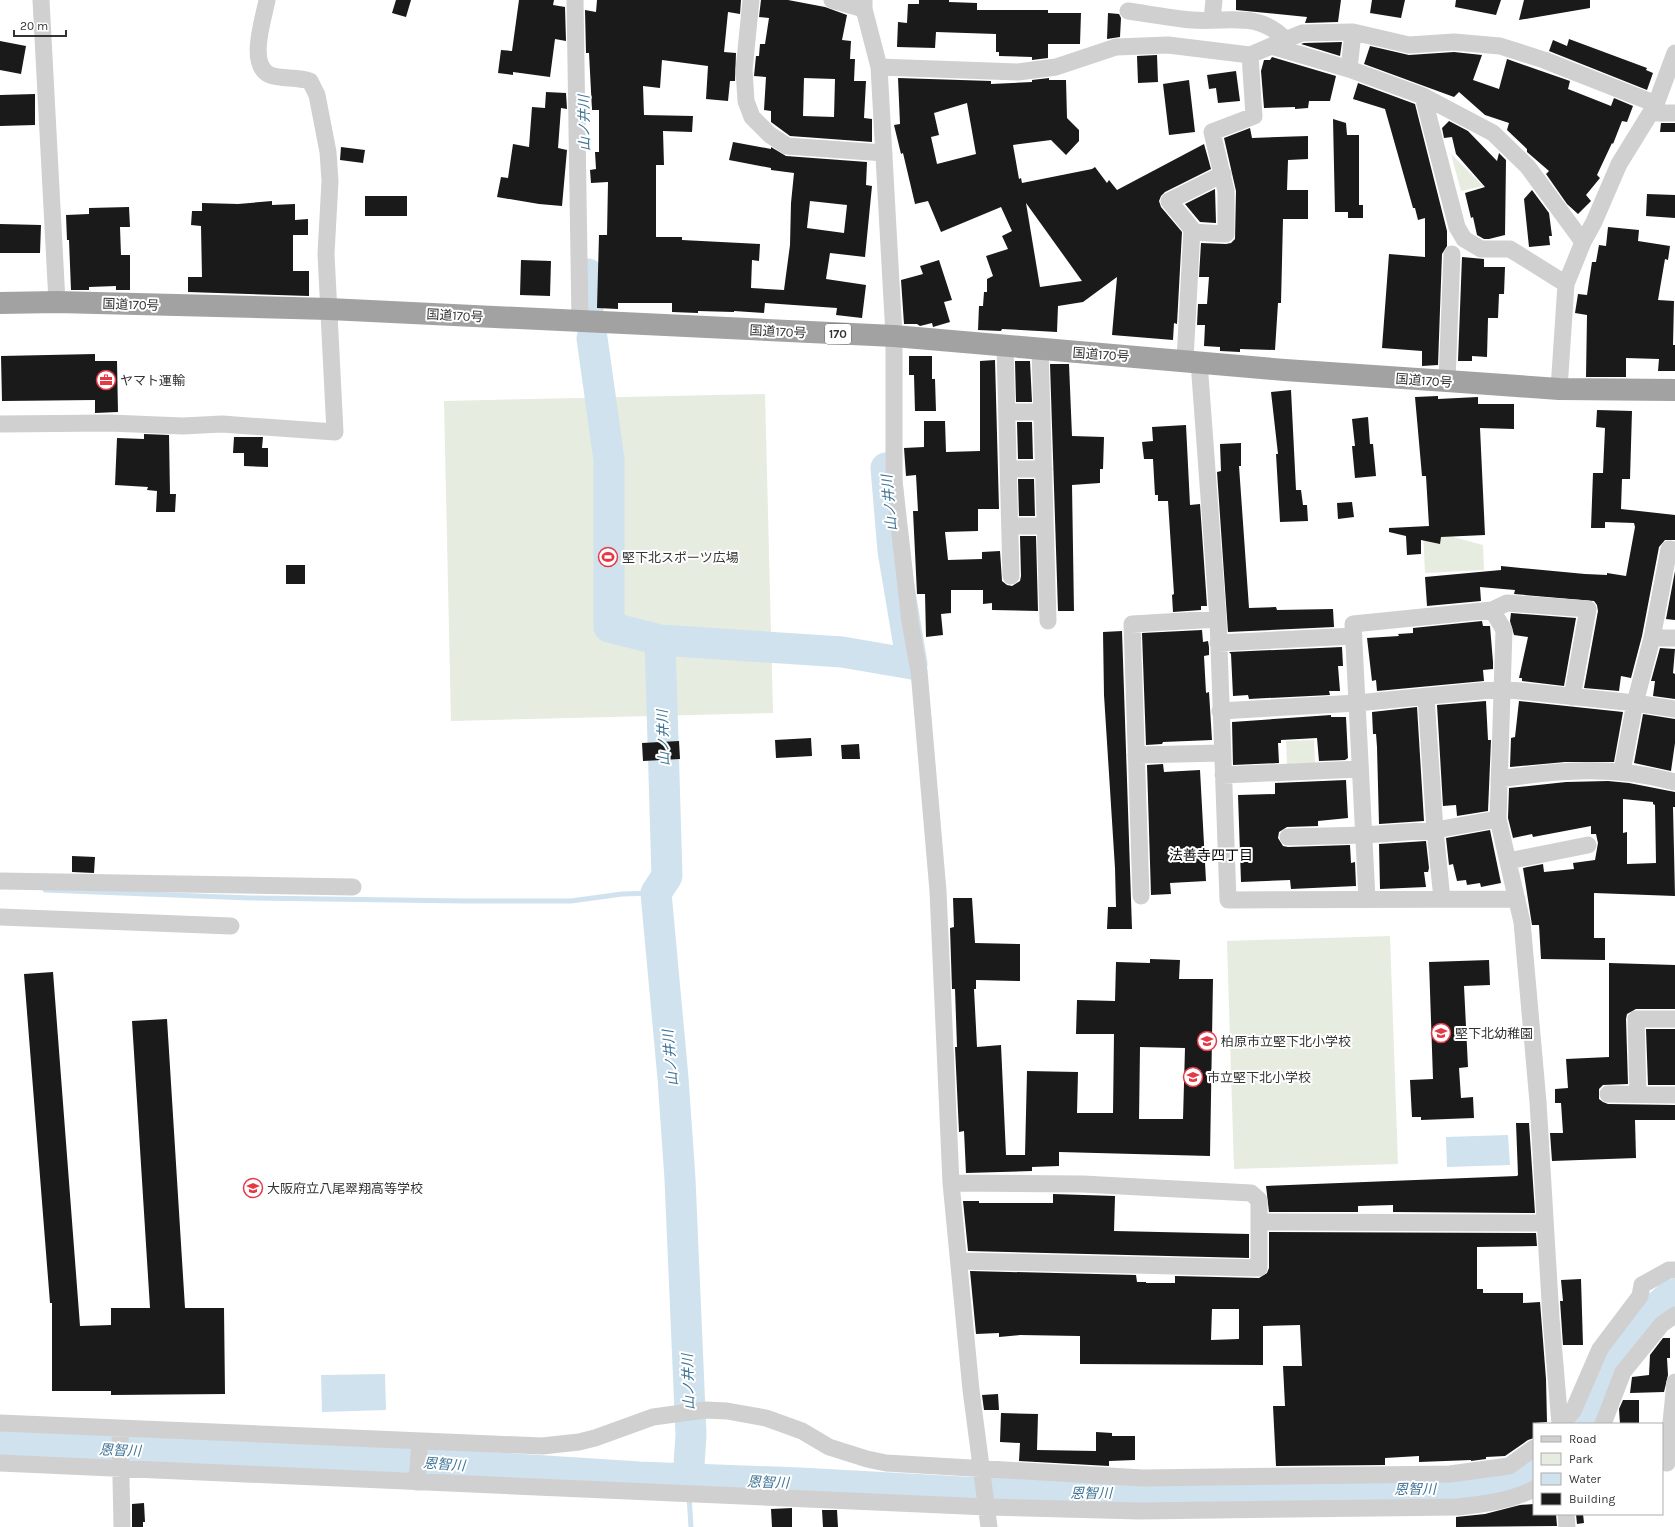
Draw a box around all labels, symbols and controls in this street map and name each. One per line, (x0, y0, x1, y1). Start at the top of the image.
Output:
scale bar (14, 12, 66, 38)
text: 20 m (20, 19, 48, 33)
water label: 山ノ井川 (575, 93, 593, 151)
street label: 国道170号 (102, 296, 160, 313)
street label: 国道170号 (426, 307, 484, 324)
street label: 国道170号 (749, 323, 807, 340)
road number: 170 (825, 324, 851, 344)
street label: 国道170号 (1072, 345, 1130, 364)
office icon: ヤマト運輸 (95, 369, 117, 391)
street label: 国道170号 (1395, 371, 1453, 390)
place label: ヤマト運輸 (120, 373, 185, 388)
water label: 山ノ井川 (878, 472, 900, 532)
sports icon: 堅下北スポーツ広場 (597, 546, 619, 568)
place label: 堅下北スポーツ広場 (622, 550, 739, 565)
water label: 山ノ井川 (654, 708, 673, 766)
district label: 法善寺四丁目 (1169, 847, 1253, 864)
school or university icon: 堅下北幼稚園 (1430, 1022, 1452, 1044)
place label: 堅下北幼稚園 (1455, 1026, 1533, 1041)
water label: 山ノ井川 (659, 1027, 681, 1087)
school or university icon: 柏原市立堅下北小学校 (1196, 1030, 1218, 1052)
place label: 柏原市立堅下北小学校 (1221, 1034, 1351, 1049)
school or university icon: 市立堅下北小学校 (1182, 1066, 1204, 1088)
place label: 市立堅下北小学校 (1207, 1070, 1311, 1085)
school or university icon: 大阪府立八尾翠翔高等学校 (242, 1177, 264, 1199)
place label: 大阪府立八尾翠翔高等学校 (267, 1181, 423, 1196)
water label: 山ノ井川 (679, 1352, 698, 1410)
legend (1533, 1423, 1663, 1515)
text: Road (1569, 1432, 1597, 1446)
water label: 恩智川 (99, 1441, 143, 1460)
text: Park (1569, 1452, 1594, 1466)
water label: 恩智川 (422, 1455, 468, 1475)
text: Water (1569, 1472, 1602, 1486)
water label: 恩智川 (747, 1473, 791, 1492)
water label: 恩智川 (1394, 1481, 1438, 1498)
water label: 恩智川 (1070, 1485, 1114, 1502)
text: Building (1569, 1492, 1616, 1506)

